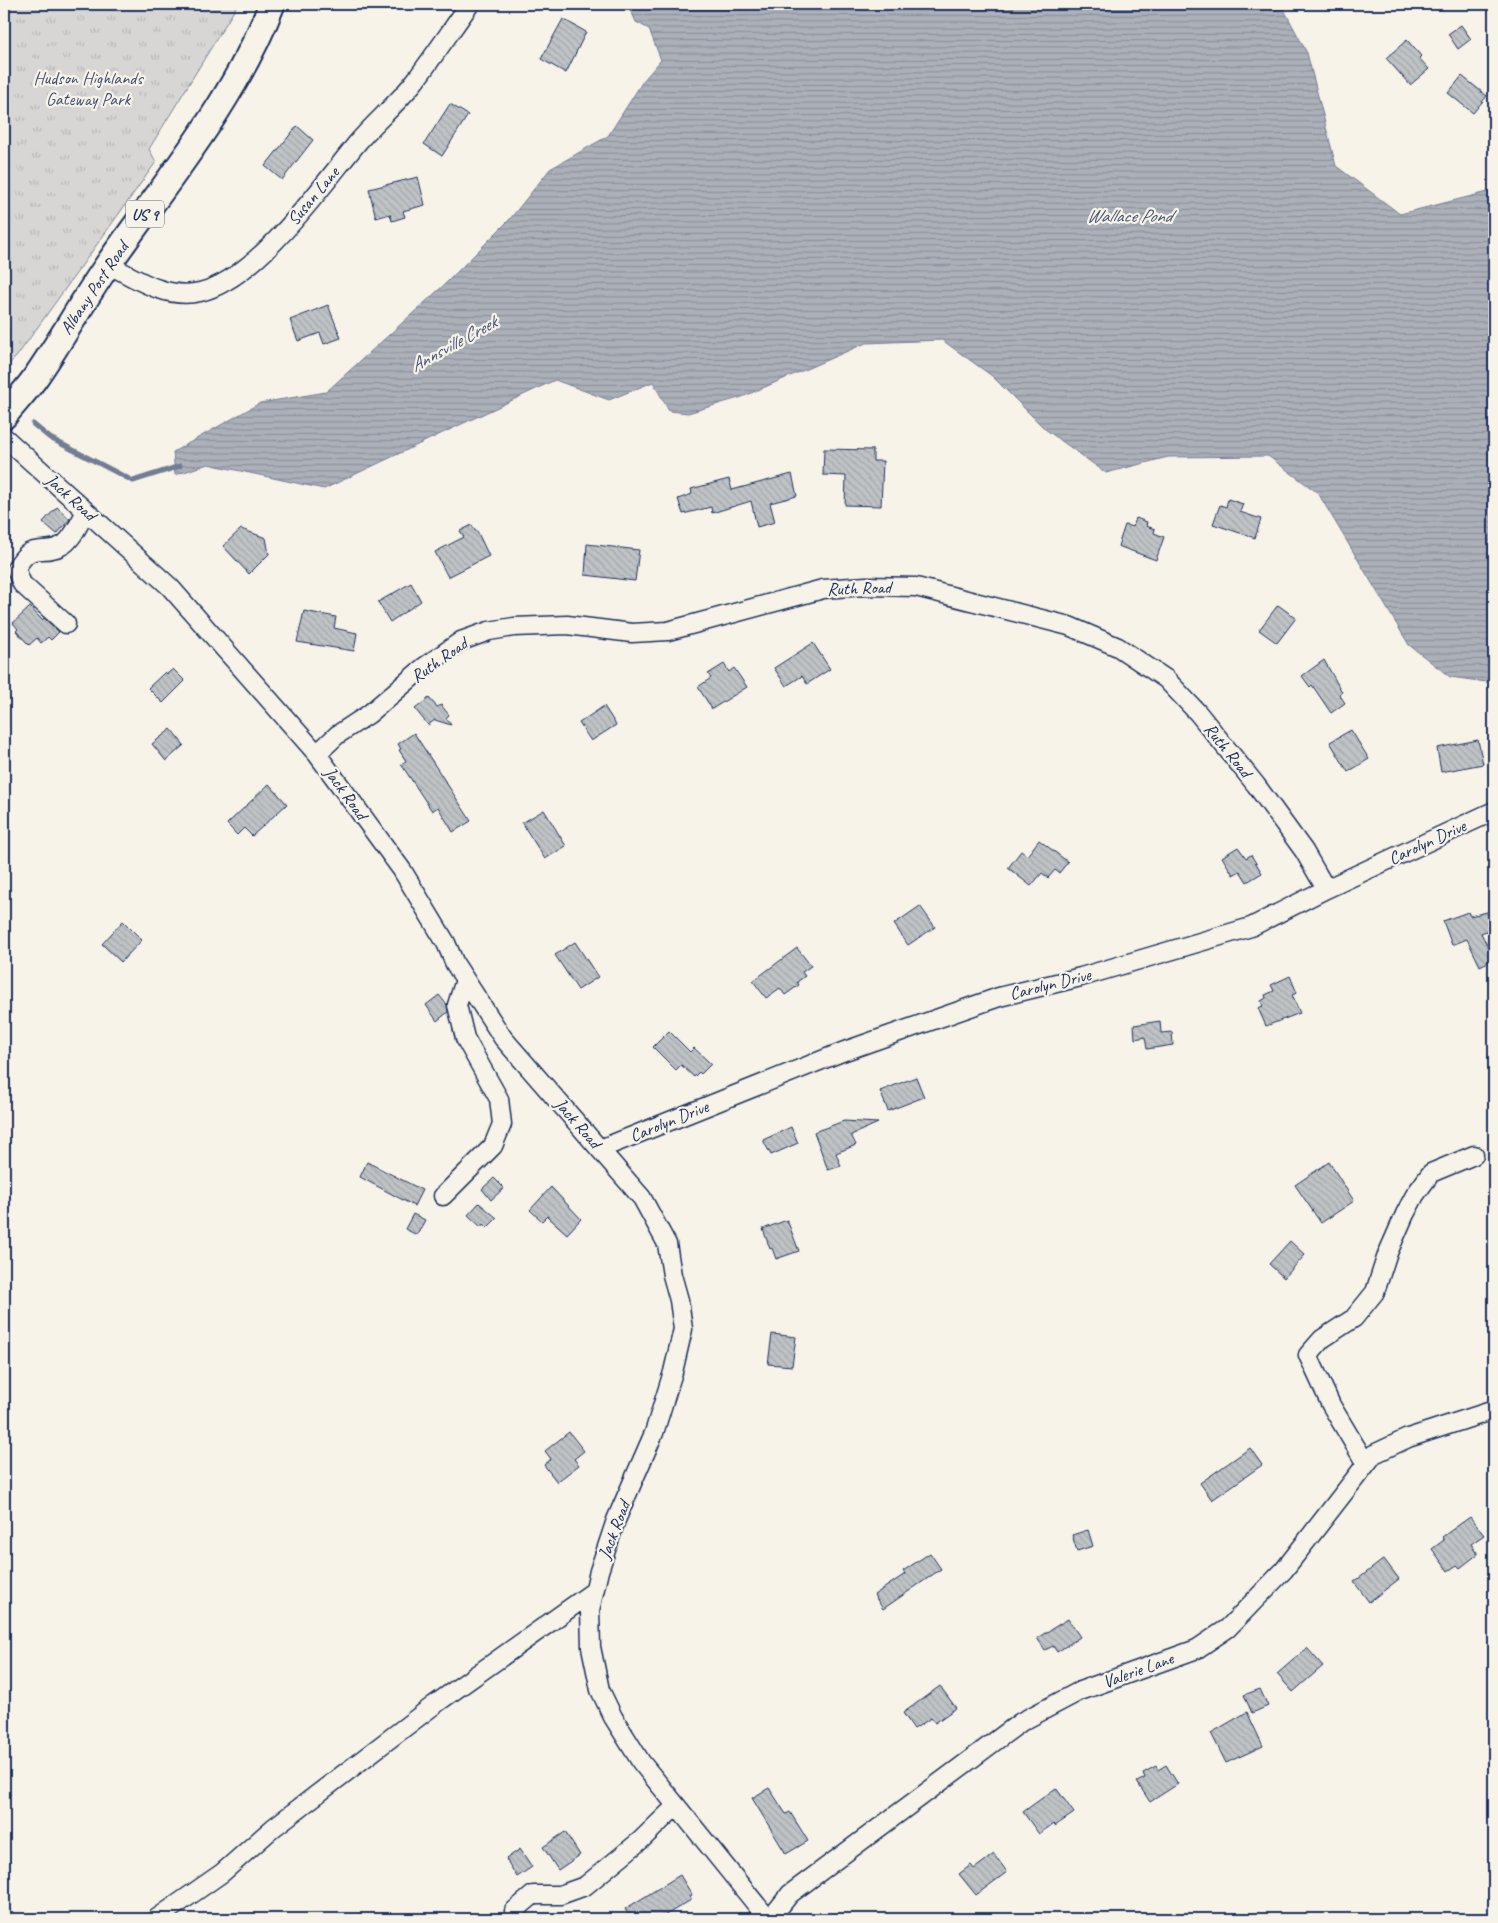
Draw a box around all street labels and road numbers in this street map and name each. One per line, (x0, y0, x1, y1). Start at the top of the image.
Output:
street label: Susan Lane (282, 161, 345, 230)
road number: US 9 (126, 200, 164, 228)
street label: Albany Post Road (55, 235, 135, 339)
street label: Jack Road (40, 468, 103, 527)
street label: Ruth Road (827, 576, 894, 600)
street label: Ruth Road (406, 631, 474, 687)
street label: Ruth Road (1199, 718, 1259, 784)
street label: Jack Road (319, 761, 374, 826)
street label: Carolyn Drive (1385, 814, 1470, 869)
street label: Carolyn Drive (1007, 963, 1094, 1005)
street label: Jack Road (549, 1092, 608, 1155)
street label: Carolyn Drive (626, 1095, 713, 1147)
street label: Jack Road (593, 1495, 636, 1563)
street label: Valerie Lane (1100, 1647, 1177, 1693)

